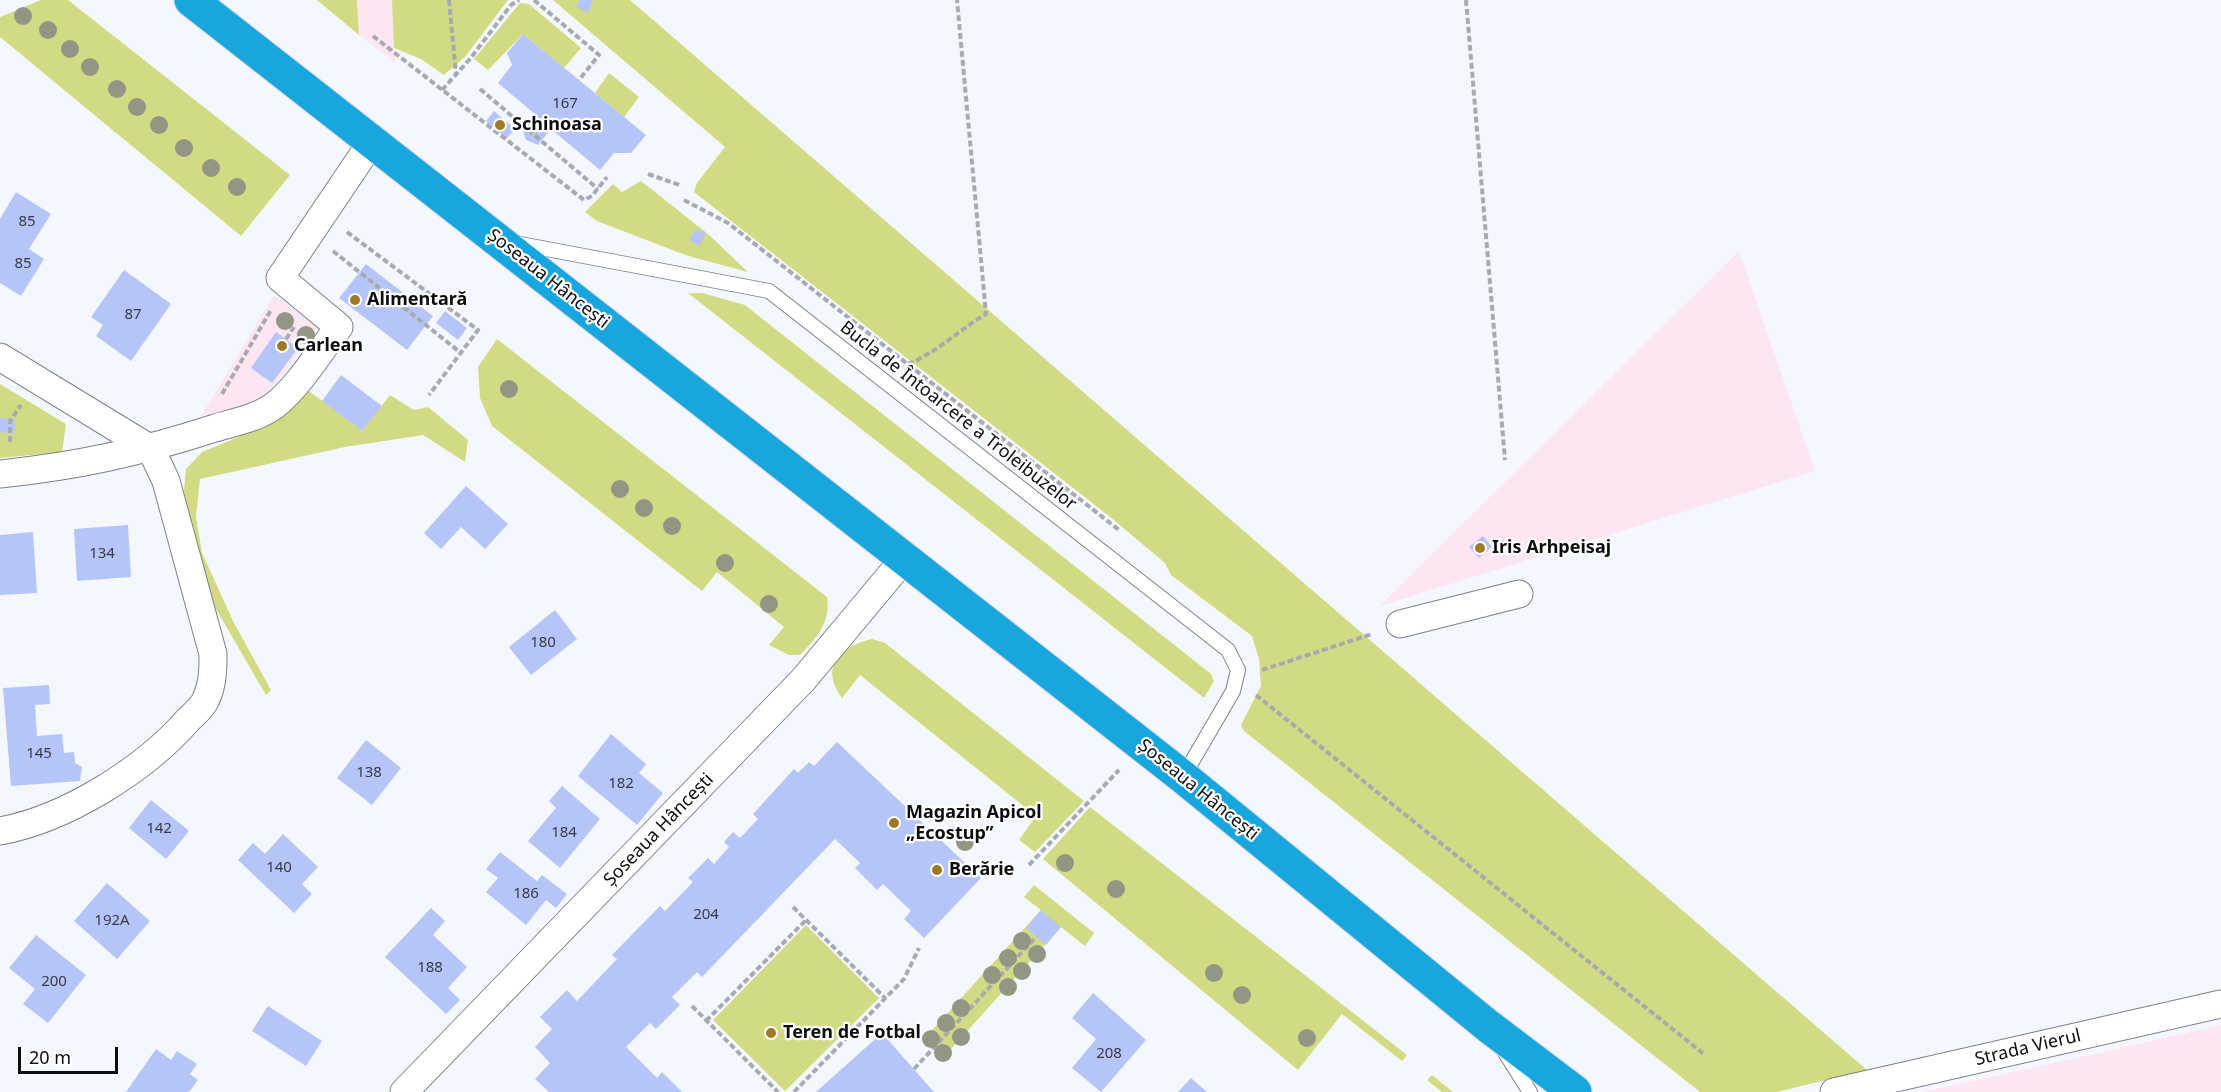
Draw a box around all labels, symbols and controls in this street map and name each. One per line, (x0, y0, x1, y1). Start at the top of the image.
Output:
house number: 167 (552, 95, 578, 113)
place label: Schinoasa (512, 114, 602, 136)
marker: Schinoasa (493, 118, 507, 132)
house number: 85 (18, 213, 36, 231)
street label: Șoseaua Hâncești (483, 225, 613, 333)
house number: 85 (14, 255, 32, 273)
place label: Alimentară (367, 289, 467, 311)
marker: Alimentară (348, 293, 362, 307)
house number: 87 (124, 306, 142, 324)
street label: Bucla de Întoarcere a Troleibuzelor (835, 317, 1081, 515)
place label: Carlean (294, 335, 363, 357)
marker: Carlean (275, 339, 289, 353)
place label: Iris Arhpeisaj (1492, 537, 1611, 559)
marker: Iris Arhpeisaj (1473, 541, 1487, 555)
house number: 134 (89, 545, 115, 563)
house number: 180 (530, 634, 556, 652)
street label: Șoseaua Hâncești (1133, 735, 1263, 845)
house number: 145 (26, 745, 52, 763)
house number: 138 (356, 764, 382, 782)
street label: Șoseaua Hâncești (600, 769, 718, 891)
house number: 182 (608, 775, 634, 793)
place label: Magazin Apicol „Ecostup” (906, 802, 1042, 844)
marker: Magazin Apicol „Ecostup” (887, 816, 901, 830)
house number: 142 (146, 820, 172, 838)
house number: 184 (551, 824, 577, 842)
house number: 140 (266, 859, 292, 877)
place label: Berărie (949, 859, 1014, 881)
marker: Berărie (930, 863, 944, 877)
house number: 186 (513, 885, 539, 903)
house number: 204 (693, 906, 719, 924)
house number: 192A (94, 912, 130, 930)
house number: 188 (417, 959, 443, 977)
house number: 200 (41, 973, 67, 991)
place label: Teren de Fotbal (783, 1022, 921, 1044)
street label: Strada Vierul (1973, 1025, 2083, 1071)
marker: Teren de Fotbal (764, 1026, 778, 1040)
scale bar (21, 1035, 122, 1073)
text: 20 m (29, 1045, 71, 1069)
house number: 208 (1096, 1045, 1122, 1063)

